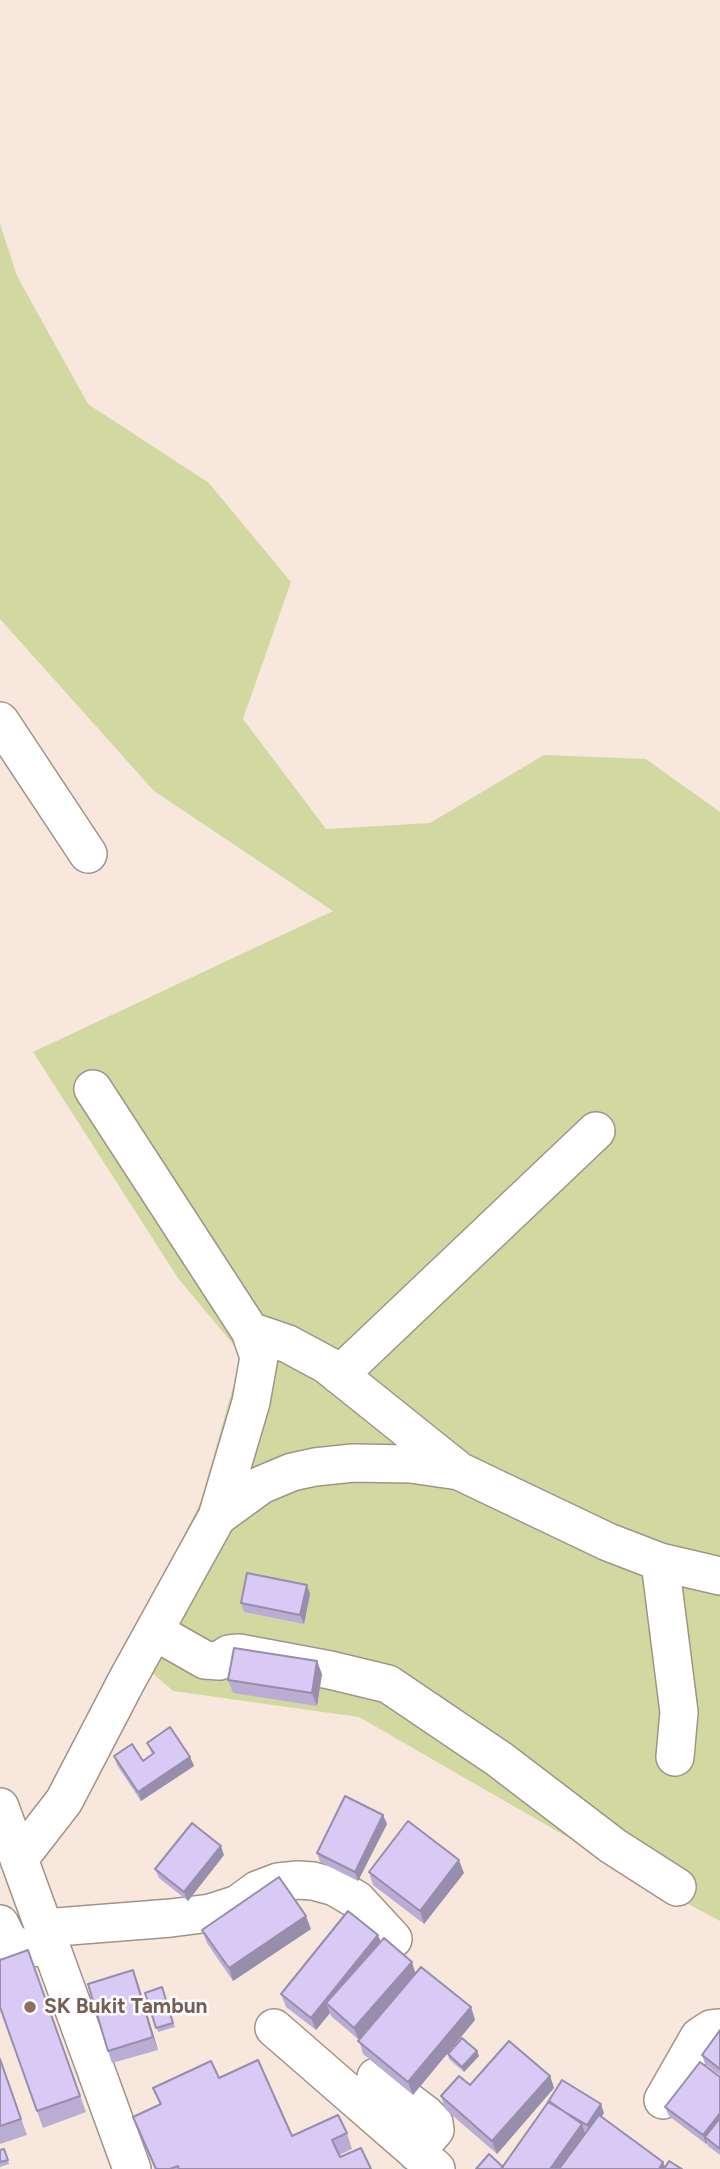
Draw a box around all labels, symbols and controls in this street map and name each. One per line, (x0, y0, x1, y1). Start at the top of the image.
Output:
place label: SK Bukit Tambun (44, 1994, 208, 2020)
marker: SK Bukit Tambun (22, 1999, 38, 2015)

